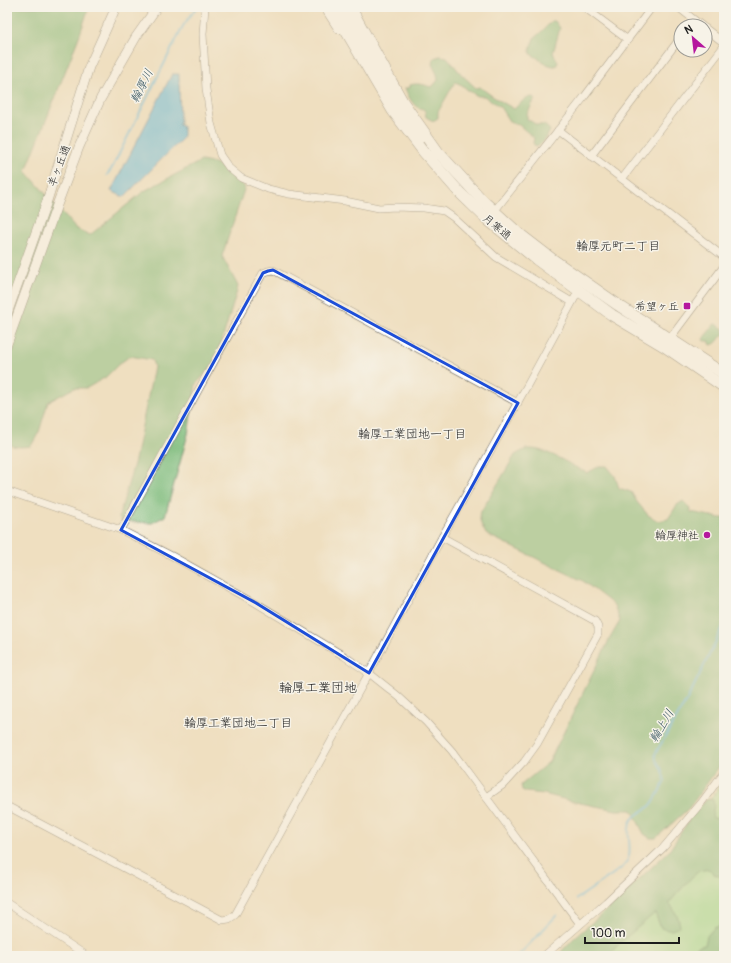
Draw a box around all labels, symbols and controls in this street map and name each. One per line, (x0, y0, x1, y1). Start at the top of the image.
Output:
north arrow (673, 18, 713, 58)
text: N (682, 22, 695, 37)
water label: 輪厚川 (127, 67, 157, 105)
street label: 羊ヶ丘通 (45, 143, 73, 189)
street label: 月寒通 (480, 211, 514, 243)
district label: 輪厚元町二丁目 (576, 239, 660, 254)
place label: 希望ヶ丘 (635, 300, 679, 313)
marker: 希望ヶ丘 (682, 301, 692, 311)
district label: 輪厚工業団地一丁目 (358, 427, 466, 442)
place label: 輪厚神社 (655, 529, 699, 542)
marker: 輪厚神社 (702, 530, 712, 540)
district label: 輪厚工業団地 (279, 680, 357, 696)
water label: 輪上川 (646, 707, 678, 745)
district label: 輪厚工業団地二丁目 (184, 716, 292, 731)
scale bar (585, 919, 679, 945)
text: 100 m (591, 926, 626, 941)

